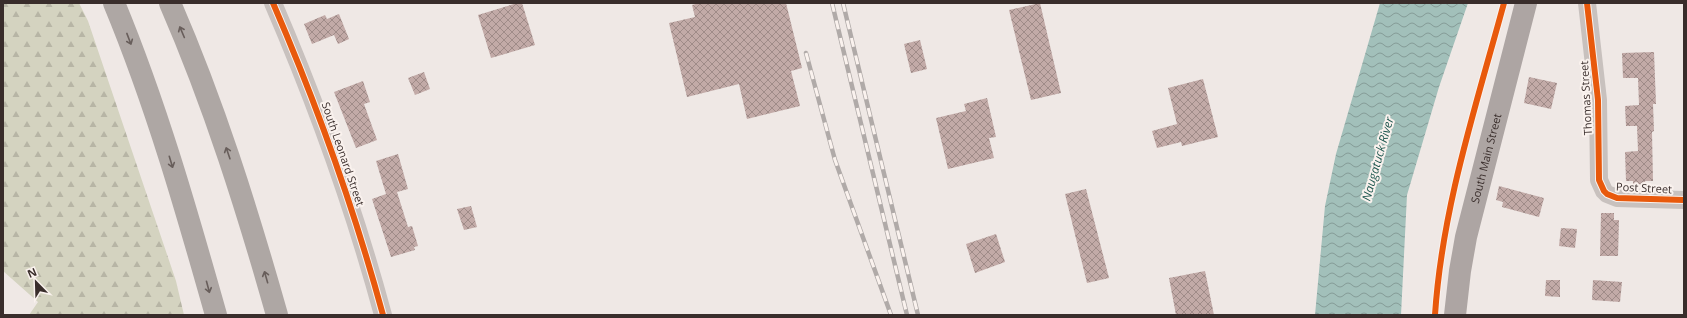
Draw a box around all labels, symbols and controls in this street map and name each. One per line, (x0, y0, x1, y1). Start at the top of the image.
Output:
one-way arrow (178, 26, 186, 38)
one-way arrow (125, 33, 133, 45)
street label: Thomas Street (1576, 60, 1595, 136)
street label: South Leonard Street (319, 100, 368, 208)
street label: South Main Street (1467, 112, 1504, 205)
water label: Naugatuck River (1357, 114, 1398, 203)
one-way arrow (224, 147, 231, 160)
one-way arrow (168, 155, 175, 168)
street label: Post Street (1616, 179, 1672, 196)
north arrow (16, 262, 56, 302)
text: N (25, 264, 39, 281)
one-way arrow (262, 271, 269, 284)
one-way arrow (205, 280, 212, 293)

